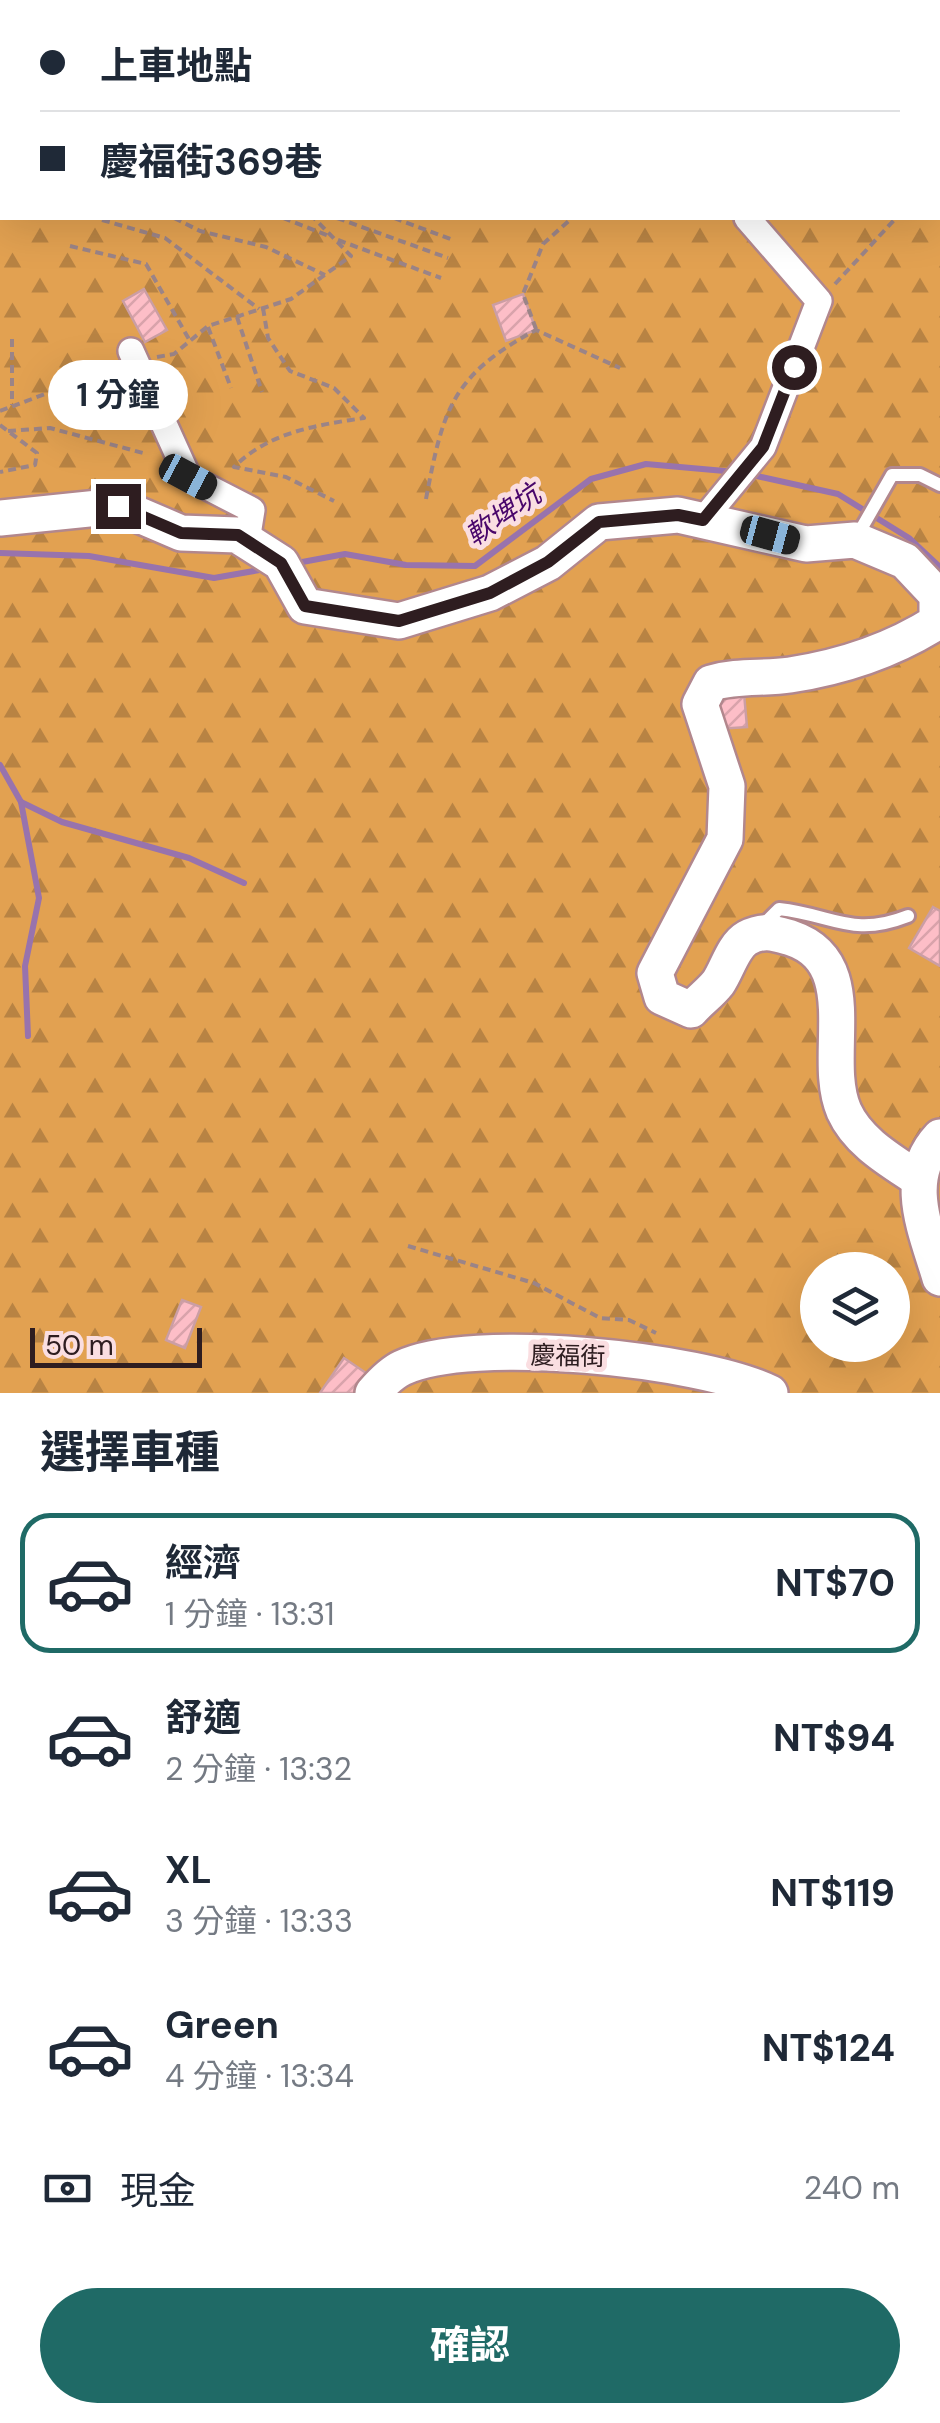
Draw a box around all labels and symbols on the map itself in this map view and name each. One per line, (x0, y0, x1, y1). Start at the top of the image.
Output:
route start (772, 345, 817, 390)
callout: 1 分鐘 (48, 361, 188, 431)
car (154, 450, 222, 504)
water label: 軟埤坑 (458, 473, 551, 554)
route end (96, 484, 141, 529)
car (737, 513, 803, 557)
scale bar (30, 1323, 202, 1368)
street label: 慶福街 (530, 1339, 606, 1373)

